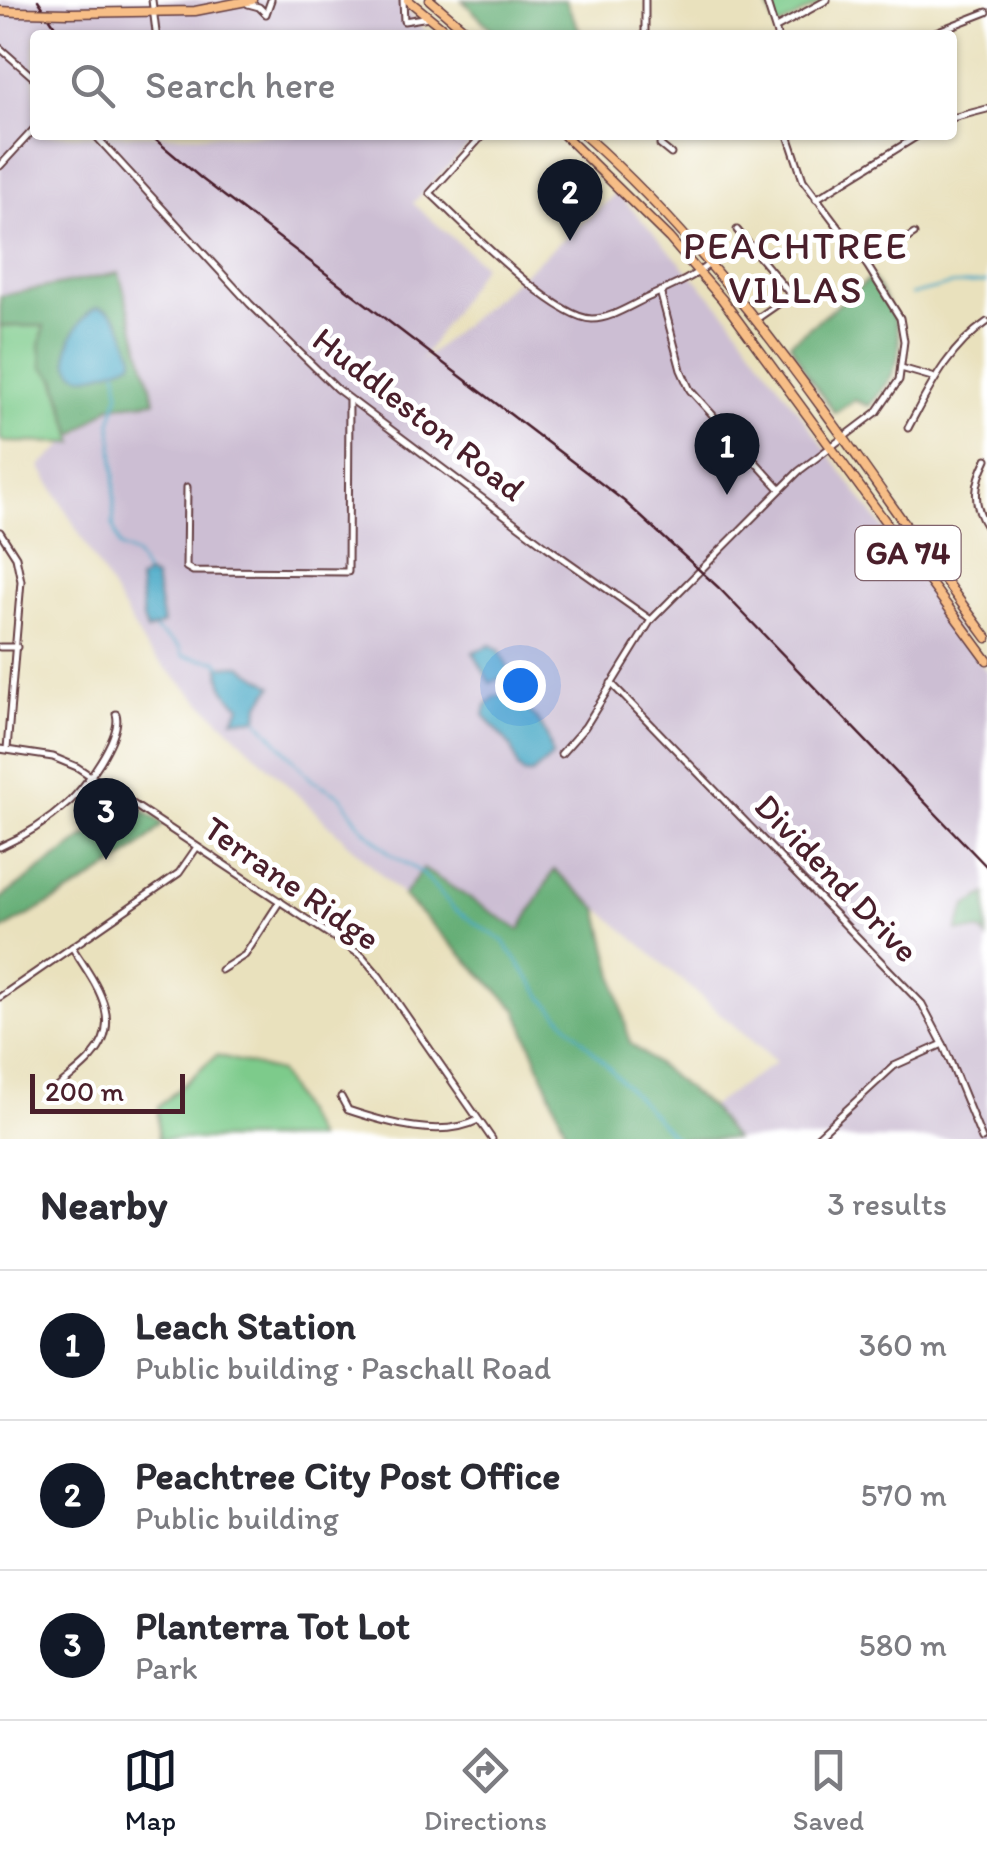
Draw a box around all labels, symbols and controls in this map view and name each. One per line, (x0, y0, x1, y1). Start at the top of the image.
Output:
search box (30, 30, 957, 140)
icon: search (65, 58, 120, 113)
text: Search here (145, 62, 336, 108)
pin: 2 (538, 158, 602, 241)
district label: PEACHTREE VILLAS (683, 223, 909, 313)
street label: Huddleston Road (305, 318, 533, 510)
pin: 1 (694, 412, 760, 495)
road number: GA 74 (856, 526, 960, 580)
your location (495, 660, 546, 711)
pin: 3 (74, 778, 138, 860)
street label: Dividend Drive (746, 785, 928, 971)
street label: Terrane Ridge (196, 807, 388, 959)
scale bar (30, 1069, 185, 1114)
text: 200 m (45, 1074, 124, 1108)
text: Nearby (40, 1179, 167, 1230)
text: 3 results (827, 1185, 947, 1223)
text: Leach Station (135, 1303, 356, 1349)
text: 1 (65, 1326, 80, 1364)
text: 360 m (859, 1326, 947, 1364)
text: Public building · Paschall Road (135, 1349, 551, 1387)
text: Peachtree City Post Office (135, 1453, 560, 1499)
text: 2 (64, 1476, 81, 1514)
text: 570 m (861, 1476, 947, 1514)
text: Public building (135, 1499, 339, 1537)
text: Planterra Tot Lot (135, 1603, 410, 1649)
text: 3 (64, 1626, 81, 1664)
text: 580 m (859, 1626, 947, 1664)
text: Park (135, 1649, 198, 1687)
tab: Map (123, 1743, 178, 1837)
tab: Directions (424, 1743, 547, 1837)
tab: Saved (793, 1743, 864, 1837)

